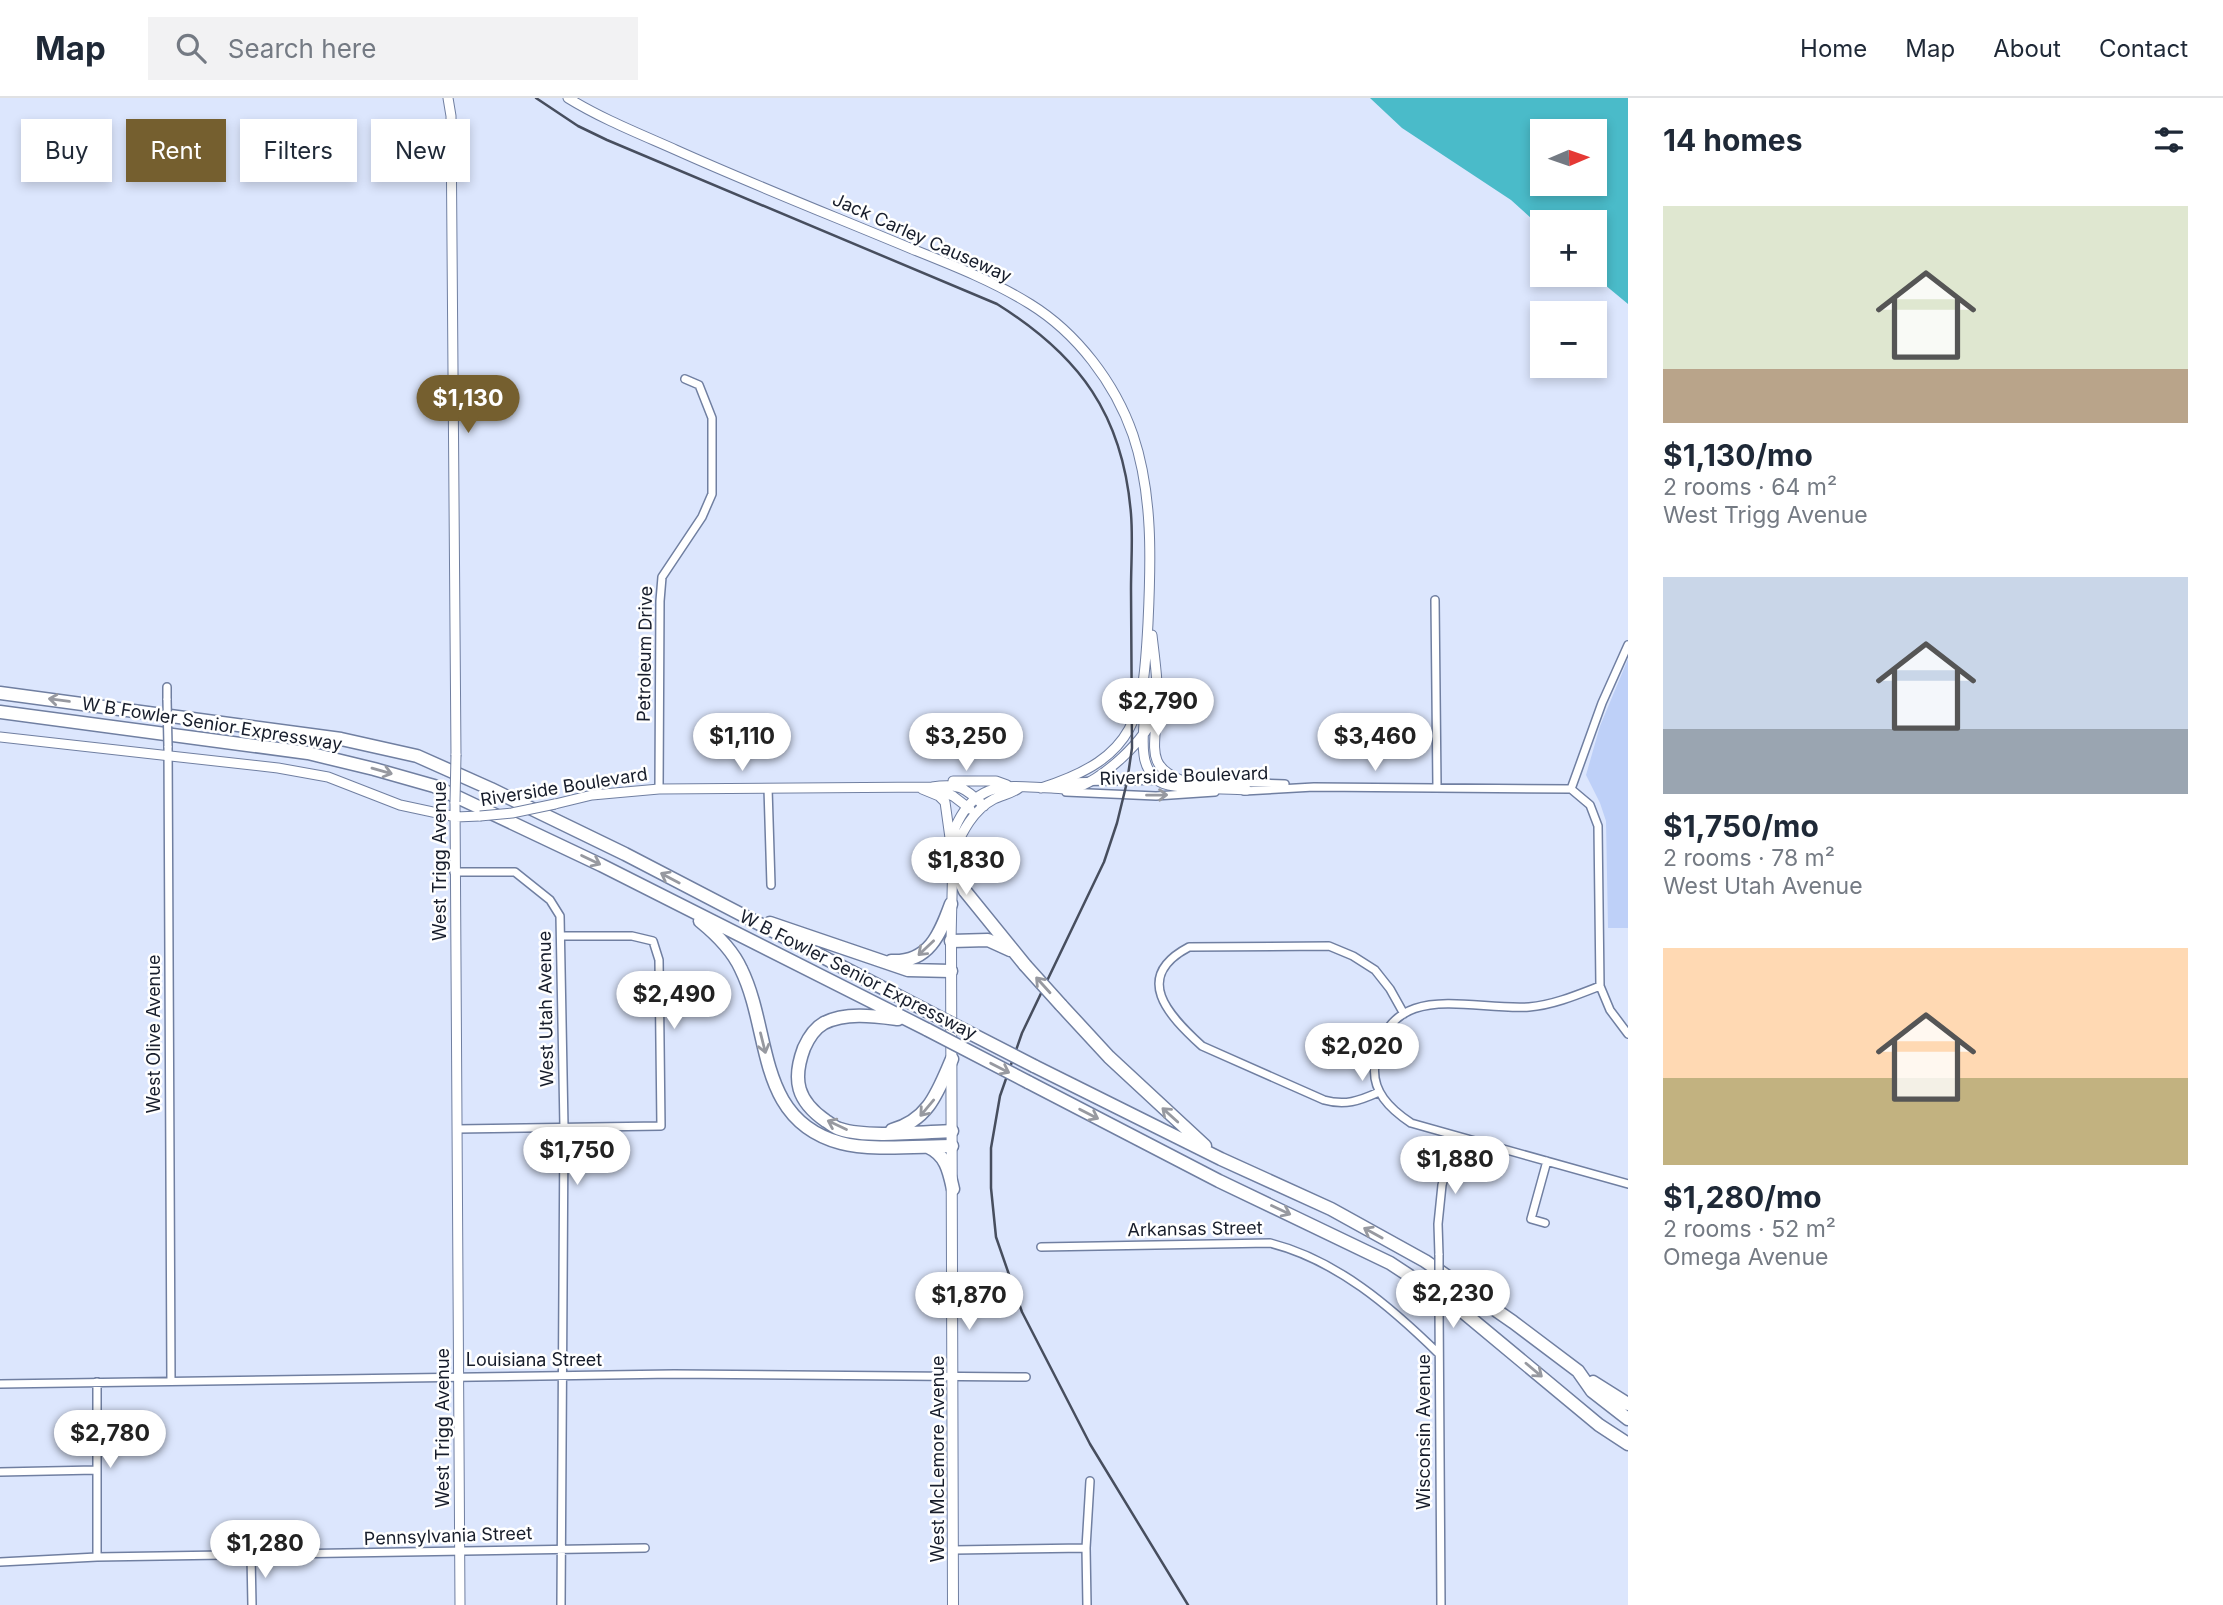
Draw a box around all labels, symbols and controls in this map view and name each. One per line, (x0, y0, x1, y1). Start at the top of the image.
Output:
search box (148, 17, 638, 80)
text: Map (35, 28, 106, 68)
icon: search (172, 29, 210, 67)
text: Search here (228, 33, 376, 64)
text: Home (1800, 34, 1867, 63)
text: Map (1905, 34, 1955, 63)
text: About (1993, 34, 2061, 63)
text: Contact (2099, 34, 2188, 63)
chip: Buy (21, 119, 112, 182)
chip: Rent (126, 119, 226, 182)
chip: Filters (240, 119, 357, 182)
chip: New (371, 119, 470, 182)
north arrow (1530, 119, 1606, 196)
map controls (1530, 119, 1607, 378)
icon: filters (2150, 121, 2188, 159)
text: 14 homes (1663, 122, 1802, 158)
street label: Jack Carley Causeway (829, 189, 1015, 287)
button: + (1530, 210, 1607, 287)
icon: home (1863, 252, 1989, 378)
button: − (1530, 301, 1607, 378)
pin: $1,130 (411, 376, 525, 435)
text: $1,130 (433, 384, 503, 412)
text: $1,130/mo (1663, 437, 1813, 473)
text: 2 rooms · 64 m² (1663, 473, 1837, 501)
text: West Trigg Avenue (1663, 501, 1868, 529)
street label: Petroleum Drive (633, 586, 656, 722)
icon: home (1863, 623, 1989, 749)
pin: $2,790 (1101, 678, 1215, 738)
text: $2,790 (1118, 687, 1198, 715)
street label: W B Fowler Senior Expressway (80, 693, 344, 754)
one-way arrow (48, 694, 71, 707)
pin: $1,110 (685, 714, 799, 773)
pin: $3,250 (909, 714, 1023, 773)
pin: $3,460 (1318, 714, 1432, 773)
text: $1,110 (709, 722, 775, 750)
text: $3,250 (925, 722, 1007, 750)
text: $3,460 (1333, 722, 1417, 750)
street label: Riverside Boulevard (1099, 762, 1269, 789)
street label: Riverside Boulevard (479, 763, 649, 810)
one-way arrow (370, 765, 393, 778)
street label: West Trigg Avenue (429, 781, 450, 941)
one-way arrow (1146, 788, 1169, 802)
text: $1,750/mo (1663, 808, 1819, 844)
pin: $1,830 (909, 838, 1023, 897)
text: 2 rooms · 78 m² (1663, 844, 1835, 872)
text: $1,830 (927, 846, 1005, 874)
one-way arrow (580, 853, 601, 867)
one-way arrow (661, 870, 681, 884)
text: West Utah Avenue (1663, 872, 1863, 900)
street label: W B Fowler Senior Expressway (736, 905, 980, 1044)
street label: West Utah Avenue (534, 931, 557, 1087)
one-way arrow (918, 940, 935, 957)
street label: West Olive Avenue (143, 955, 164, 1113)
pin: $2,490 (617, 972, 731, 1031)
one-way arrow (1035, 977, 1052, 994)
text: $2,490 (632, 980, 716, 1008)
icon: home (1863, 994, 1989, 1120)
pin: $2,020 (1305, 1024, 1419, 1083)
one-way arrow (757, 1031, 770, 1054)
text: $2,020 (1321, 1032, 1403, 1060)
one-way arrow (989, 1061, 1010, 1075)
one-way arrow (919, 1099, 934, 1117)
one-way arrow (1078, 1107, 1099, 1121)
one-way arrow (1161, 1107, 1179, 1123)
one-way arrow (826, 1118, 847, 1131)
pin: $1,750 (520, 1128, 634, 1187)
text: $1,750 (539, 1136, 615, 1164)
pin: $1,880 (1398, 1136, 1512, 1196)
text: $1,880 (1416, 1145, 1494, 1173)
text: $1,280/mo (1663, 1179, 1822, 1215)
one-way arrow (1270, 1204, 1291, 1218)
text: 2 rooms · 52 m² (1663, 1215, 1836, 1243)
street label: Arkansas Street (1127, 1217, 1263, 1240)
one-way arrow (1363, 1226, 1384, 1239)
text: Omega Avenue (1663, 1243, 1828, 1271)
pin: $2,230 (1396, 1270, 1510, 1330)
pin: $1,870 (912, 1272, 1026, 1332)
text: $2,230 (1412, 1279, 1494, 1307)
text: $1,870 (931, 1281, 1007, 1309)
street label: West Trigg Avenue (432, 1348, 453, 1508)
street label: Louisiana Street (466, 1349, 602, 1370)
street label: Wisconsin Avenue (1413, 1354, 1434, 1510)
street label: West McLemore Avenue (927, 1356, 948, 1562)
one-way arrow (1525, 1362, 1543, 1378)
pin: $2,780 (53, 1410, 167, 1470)
text: $2,780 (70, 1419, 150, 1447)
pin: $1,280 (208, 1520, 322, 1580)
street label: Pennsylvania Street (363, 1522, 533, 1549)
text: $1,280 (226, 1529, 304, 1557)

